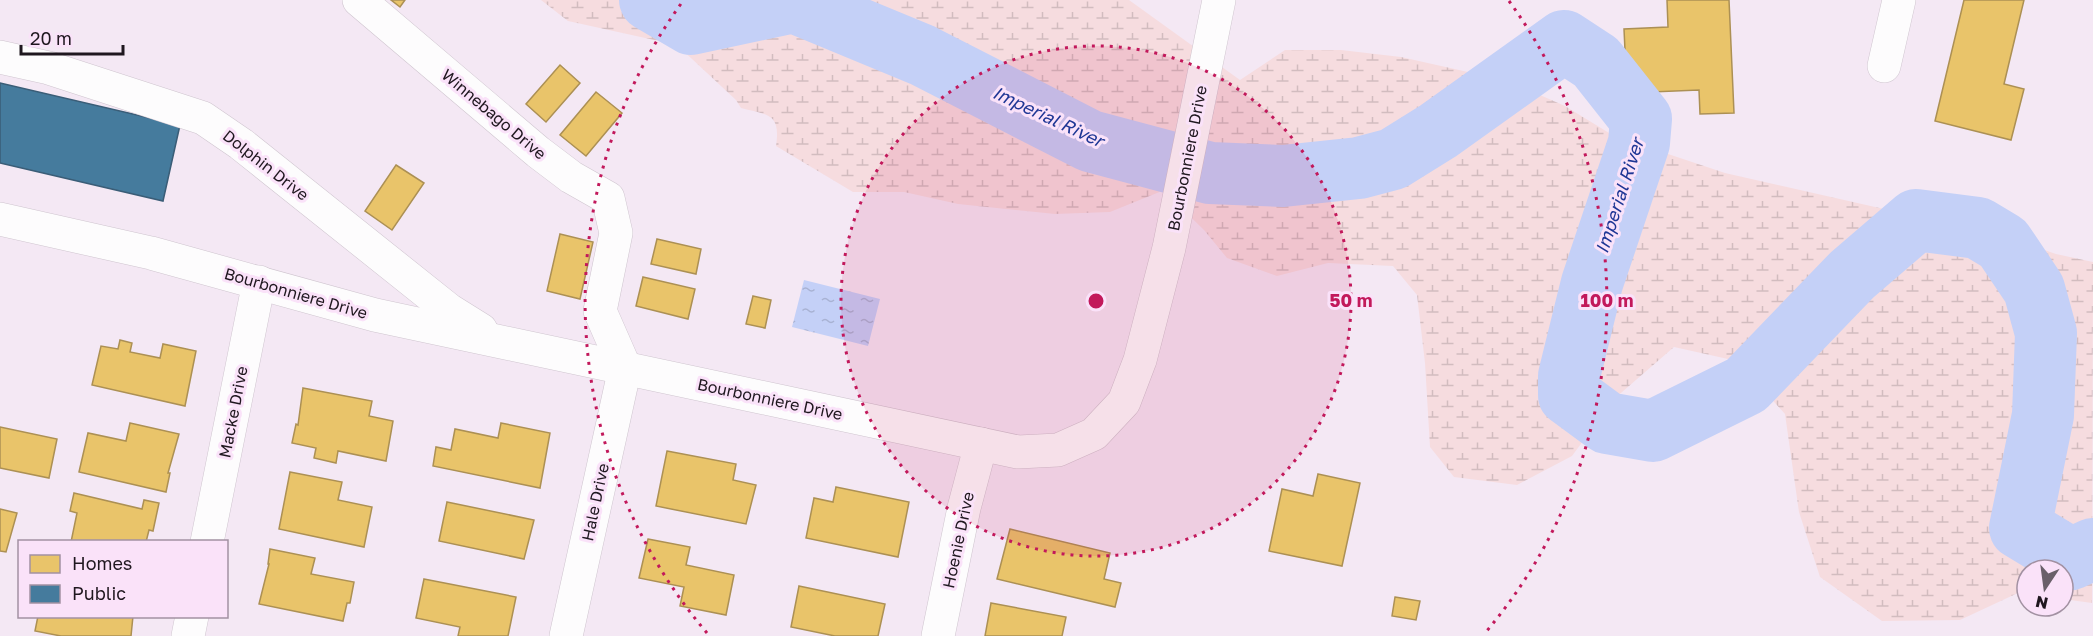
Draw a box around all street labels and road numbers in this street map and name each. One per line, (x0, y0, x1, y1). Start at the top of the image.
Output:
street label: Winnebago Drive (438, 64, 550, 164)
street label: Bourbonniere Drive (1163, 83, 1211, 233)
street label: Dolphin Drive (219, 125, 313, 205)
street label: Bourbonniere Drive (222, 263, 370, 323)
street label: Macke Drive (214, 364, 252, 460)
street label: Bourbonniere Drive (696, 374, 844, 424)
street label: Hale Drive (577, 461, 613, 543)
street label: Hoenie Drive (938, 490, 978, 590)

